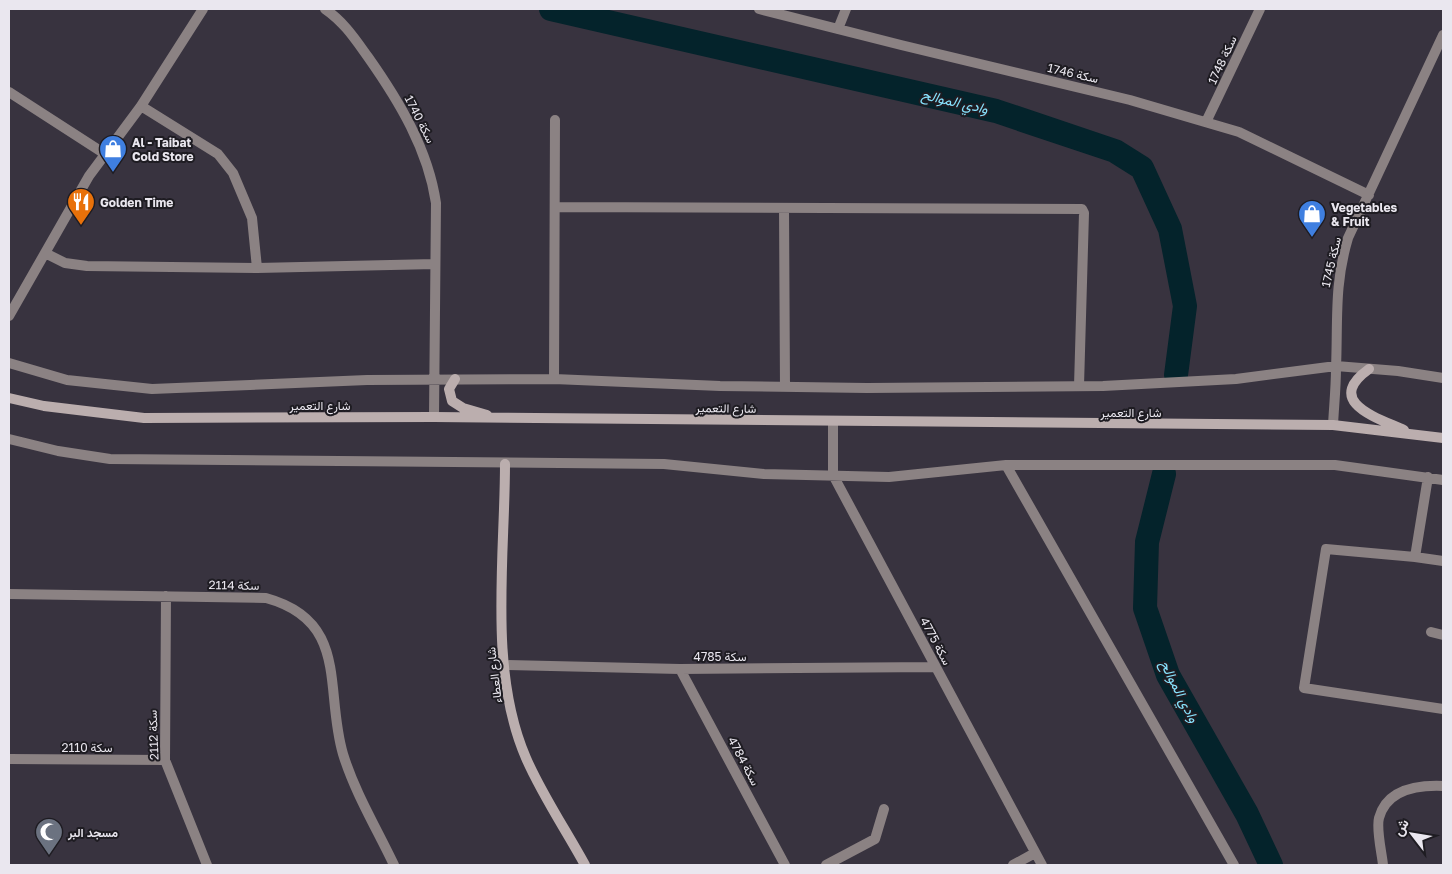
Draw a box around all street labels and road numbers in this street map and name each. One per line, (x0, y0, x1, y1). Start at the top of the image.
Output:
street label: سكة 1748 (1204, 33, 1240, 87)
street label: سكة 1746 (1046, 60, 1100, 86)
street label: سكة 1740 (402, 93, 438, 145)
street label: سكة 1745 (1318, 235, 1344, 289)
street label: شارع التعمير (289, 398, 350, 415)
street label: شارع التعمير (694, 400, 757, 418)
street label: شارع التعمير (1100, 405, 1161, 422)
street label: سكة 2114 (208, 577, 260, 593)
street label: سكة 4775 (917, 615, 955, 667)
street label: شارع العطاء (483, 646, 507, 704)
street label: سكة 4785 (694, 649, 746, 664)
street label: سكة 2112 (145, 710, 161, 760)
street label: سكة 4784 (725, 734, 763, 788)
street label: سكة 2110 (62, 740, 112, 755)

